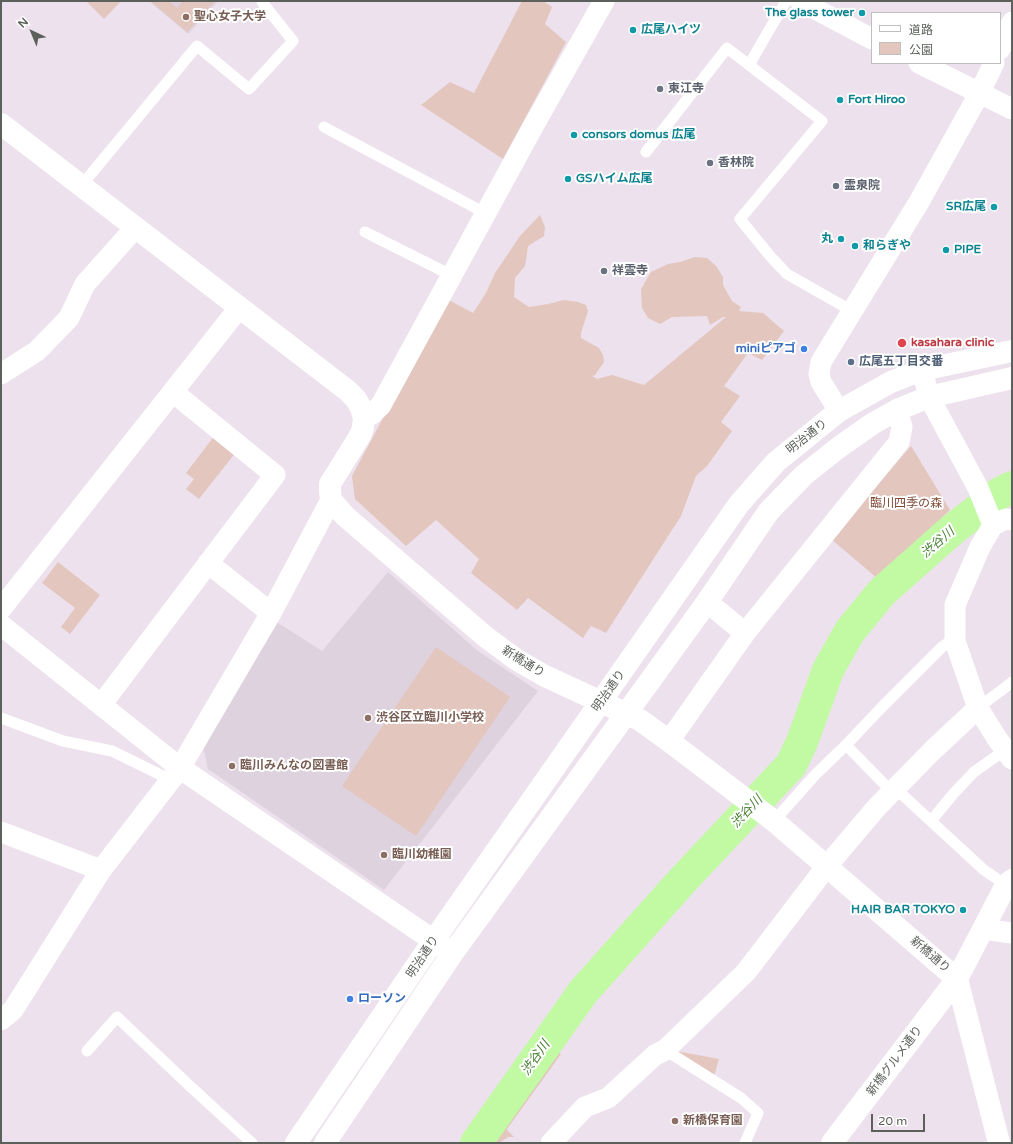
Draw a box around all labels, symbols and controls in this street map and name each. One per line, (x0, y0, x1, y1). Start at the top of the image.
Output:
place label: The glass tower (765, 6, 854, 20)
marker: The glass tower (857, 8, 867, 18)
place label: 聖心女子大学 (194, 10, 266, 24)
north arrow (12, 12, 52, 52)
marker: 聖心女子大学 (181, 12, 191, 22)
legend (871, 12, 1001, 64)
text: N (16, 15, 31, 31)
place label: 広尾ハイツ (641, 23, 701, 37)
text: 道路 (909, 23, 933, 37)
marker: 広尾ハイツ (628, 25, 638, 35)
text: 公園 (909, 43, 933, 57)
place label: 東江寺 (668, 82, 704, 96)
marker: 東江寺 (655, 84, 665, 94)
place label: Fort Hiroo (848, 93, 905, 107)
marker: Fort Hiroo (835, 95, 845, 105)
place label: consors domus 広尾 (582, 128, 696, 142)
marker: consors domus 広尾 (569, 130, 579, 140)
place label: 香林院 (718, 156, 754, 170)
marker: 香林院 (705, 158, 715, 168)
place label: GSハイム広尾 (576, 172, 652, 186)
marker: GSハイム広尾 (563, 174, 573, 184)
place label: 霊泉院 (844, 179, 880, 193)
marker: 霊泉院 (831, 181, 841, 191)
place label: SR広尾 (946, 200, 986, 214)
marker: SR広尾 (989, 202, 999, 212)
place label: 丸 (821, 232, 833, 246)
marker: 丸 (836, 234, 846, 244)
place label: 和らぎや (863, 239, 911, 253)
marker: 和らぎや (850, 241, 860, 251)
place label: PIPE (954, 243, 981, 257)
marker: PIPE (941, 245, 951, 255)
place label: 祥雲寺 (612, 264, 648, 278)
marker: 祥雲寺 (599, 266, 609, 276)
place label: kasahara clinic (911, 336, 994, 350)
marker: kasahara clinic (896, 337, 908, 349)
place label: miniピアゴ (736, 342, 796, 356)
marker: miniピアゴ (799, 344, 809, 354)
place label: 広尾五丁目交番 (859, 355, 943, 369)
marker: 広尾五丁目交番 (846, 357, 856, 367)
street label: 明治通り (784, 417, 830, 457)
park label: 臨川四季の森 (870, 497, 942, 511)
water label: 渋谷川 (918, 524, 958, 562)
street label: 新橋通り (499, 643, 547, 681)
street label: 明治通り (589, 667, 629, 715)
place label: 渋谷区立臨川小学校 (376, 711, 484, 725)
marker: 渋谷区立臨川小学校 (363, 713, 373, 723)
place label: 臨川みんなの図書館 (240, 759, 348, 773)
marker: 臨川みんなの図書館 (227, 761, 237, 771)
water label: 渋谷川 (728, 792, 766, 832)
place label: 臨川幼稚園 (392, 848, 452, 862)
marker: 臨川幼稚園 (379, 850, 389, 860)
place label: HAIR BAR TOKYO (851, 903, 955, 917)
marker: HAIR BAR TOKYO (958, 905, 968, 915)
street label: 明治通り (404, 933, 442, 981)
street label: 新橋通り (907, 934, 953, 976)
place label: ローソン (358, 992, 406, 1006)
marker: ローソン (345, 994, 355, 1004)
street label: 新橋グルメ通り (864, 1023, 926, 1099)
water label: 渋谷川 (518, 1038, 554, 1078)
scale bar (873, 1106, 927, 1132)
place label: 新橋保育園 (683, 1114, 743, 1128)
text: 20 m (878, 1114, 907, 1128)
marker: 新橋保育園 (670, 1116, 680, 1126)

